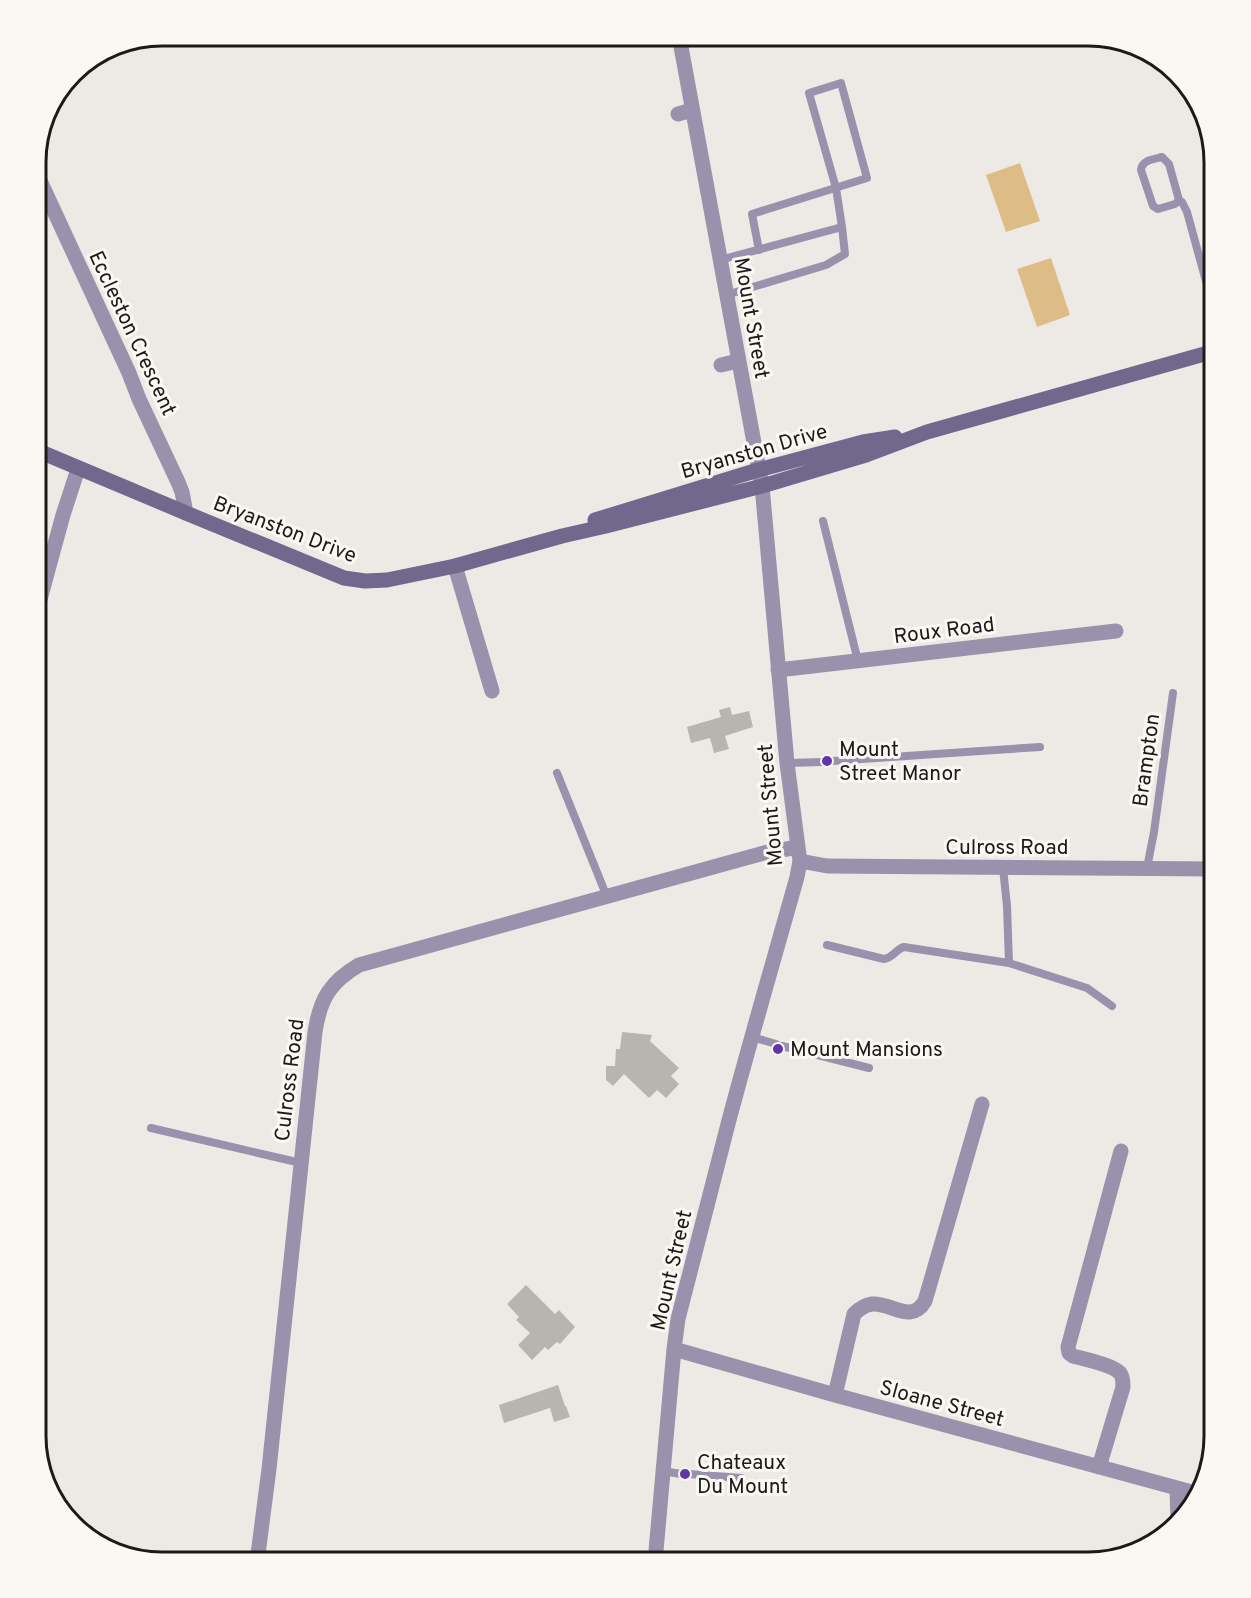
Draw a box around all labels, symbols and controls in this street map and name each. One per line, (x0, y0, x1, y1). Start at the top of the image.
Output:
street label: Eccleston Crescent (82, 247, 182, 420)
street label: Mount Street (727, 255, 774, 381)
street label: Bryanston Drive (678, 419, 831, 486)
street label: Bryanston Drive (209, 491, 360, 570)
street label: Roux Road (892, 612, 996, 651)
street label: Brampton (1128, 712, 1167, 809)
place label: Mount Street Manor (839, 737, 961, 788)
street label: Mount Street (753, 743, 790, 867)
marker: Mount Street Manor (820, 754, 834, 768)
street label: Culross Road (945, 835, 1069, 862)
street label: Culross Road (270, 1017, 311, 1143)
place label: Mount Mansions (790, 1037, 943, 1064)
marker: Mount Mansions (771, 1042, 785, 1056)
street label: Mount Street (645, 1207, 699, 1333)
street label: Sloane Street (876, 1375, 1007, 1434)
place label: Chateaux Du Mount (697, 1450, 788, 1501)
marker: Chateaux Du Mount (678, 1467, 692, 1481)

